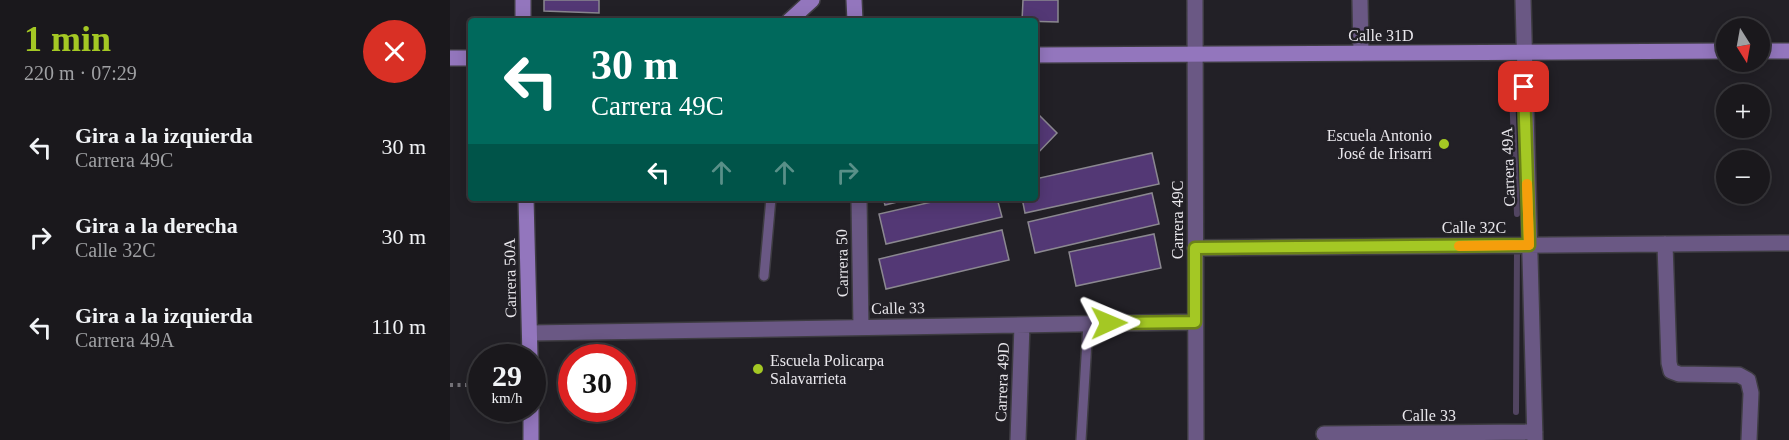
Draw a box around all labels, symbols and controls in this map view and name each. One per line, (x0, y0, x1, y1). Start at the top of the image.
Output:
north arrow (1716, 18, 1770, 72)
map controls (1716, 18, 1770, 204)
text: 1 min (24, 19, 111, 59)
button: close (363, 20, 426, 83)
street label: Calle 31D (1348, 27, 1414, 44)
icon: left (492, 42, 570, 120)
text: 30 m (591, 42, 679, 88)
pin (1498, 61, 1549, 112)
text: 220 m · 07:29 (24, 62, 137, 84)
icon: arrive (1507, 70, 1540, 103)
button: + (1716, 84, 1770, 138)
text: Carrera 49C (591, 91, 724, 121)
text: Gira a la izquierda (75, 123, 253, 148)
place label: Escuela Antonio José de Irisarri (1327, 127, 1433, 162)
street label: Carrera 49A (1498, 127, 1518, 207)
icon: left (24, 131, 57, 164)
text: 30 m (381, 134, 426, 159)
marker: Escuela Antonio José de Irisarri (1437, 137, 1451, 151)
text: Carrera 49C (75, 149, 173, 171)
button: − (1716, 150, 1770, 204)
icon: left (642, 156, 675, 189)
icon: ahead (705, 156, 738, 189)
icon: ahead (768, 156, 801, 189)
icon: right (831, 156, 864, 189)
street label: Carrera 49C (1169, 181, 1186, 259)
text: Gira a la derecha (75, 213, 238, 238)
street label: Calle 32C (1442, 219, 1506, 236)
icon: right (24, 221, 57, 254)
text: 30 m (381, 224, 426, 249)
street label: Carrera 50 (833, 229, 851, 297)
street label: Carrera 50A (501, 238, 519, 318)
text: Calle 32C (75, 239, 156, 261)
position arrow (1077, 291, 1141, 355)
street label: Calle 33 (871, 299, 925, 317)
text: Gira a la izquierda (75, 303, 253, 328)
icon: left (24, 311, 57, 344)
text: 110 m (371, 314, 426, 339)
text: Carrera 49A (75, 329, 174, 351)
street label: Carrera 49D (992, 342, 1012, 422)
speed limit sign: 30 (558, 344, 636, 422)
place label: Escuela Policarpa Salavarrieta (770, 352, 884, 387)
text: 29 (492, 359, 522, 392)
marker: Escuela Policarpa Salavarrieta (751, 362, 765, 376)
text: km/h (492, 390, 522, 406)
street label: Calle 33 (1402, 407, 1456, 424)

